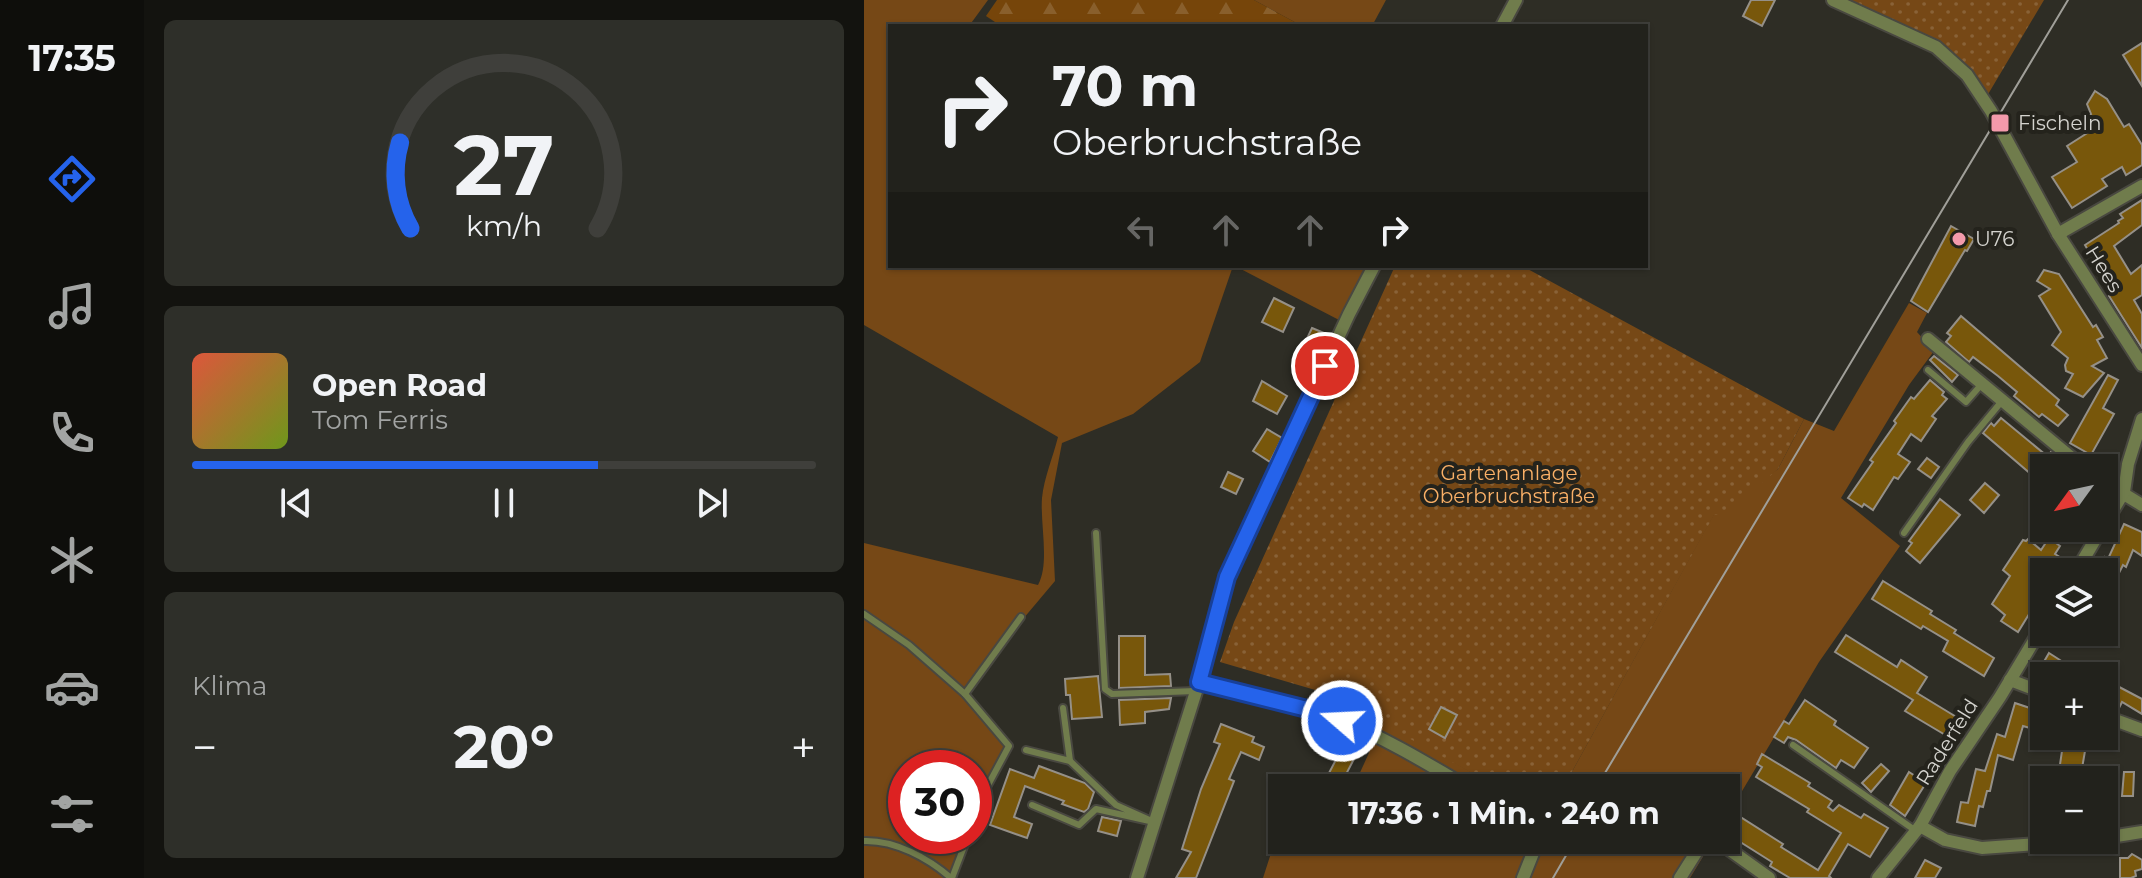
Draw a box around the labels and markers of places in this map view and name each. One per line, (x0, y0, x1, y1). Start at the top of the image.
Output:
place label: Fischeln (2018, 111, 2101, 135)
marker: Fischeln (1989, 112, 2011, 134)
place label: U76 (1975, 227, 2014, 251)
marker: U76 (1950, 230, 1968, 248)
pin (1291, 332, 1359, 400)

